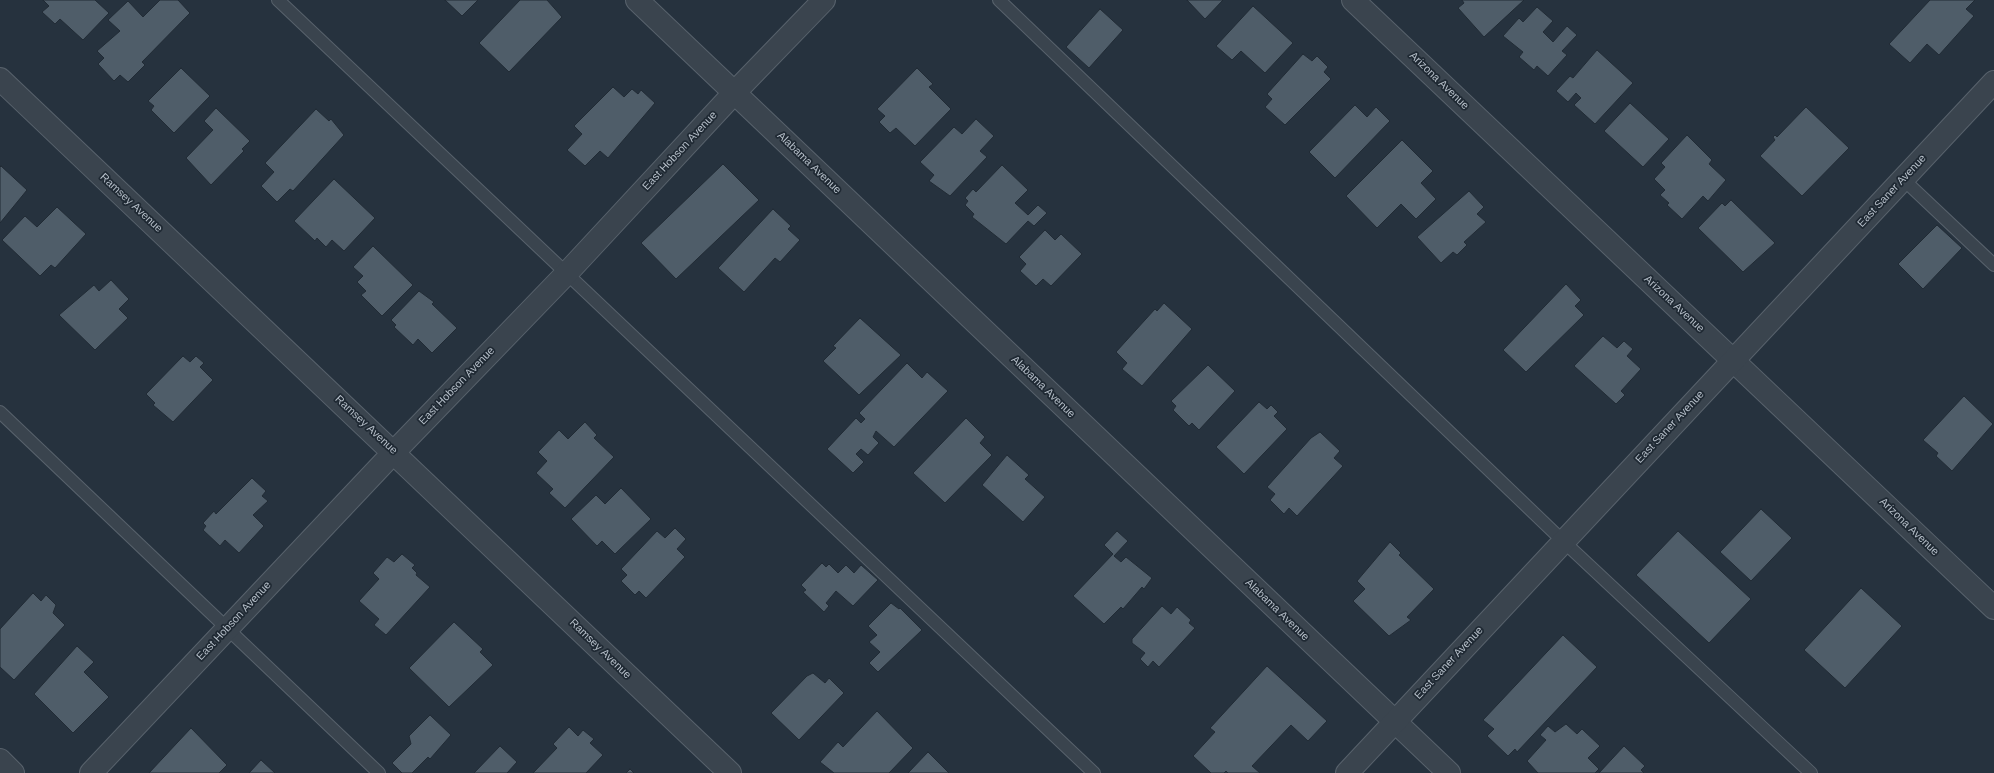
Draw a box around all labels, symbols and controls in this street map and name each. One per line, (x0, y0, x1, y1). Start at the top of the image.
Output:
street label: Arizona Avenue (1407, 49, 1471, 113)
street label: East Hobson Avenue (640, 109, 720, 193)
street label: Alabama Avenue (774, 129, 844, 197)
street label: East Saner Avenue (1855, 152, 1929, 230)
street label: Ramsey Avenue (97, 171, 165, 235)
street label: Arizona Avenue (1641, 273, 1707, 335)
street label: East Hobson Avenue (416, 344, 498, 428)
street label: Alabama Avenue (1008, 353, 1078, 421)
street label: East Saner Avenue (1633, 388, 1707, 466)
street label: Ramsey Avenue (332, 393, 400, 457)
street label: Arizona Avenue (1877, 495, 1941, 559)
street label: Alabama Avenue (1242, 576, 1312, 644)
street label: East Hobson Avenue (194, 579, 274, 663)
street label: Ramsey Avenue (566, 616, 634, 682)
street label: East Saner Avenue (1412, 624, 1486, 702)

